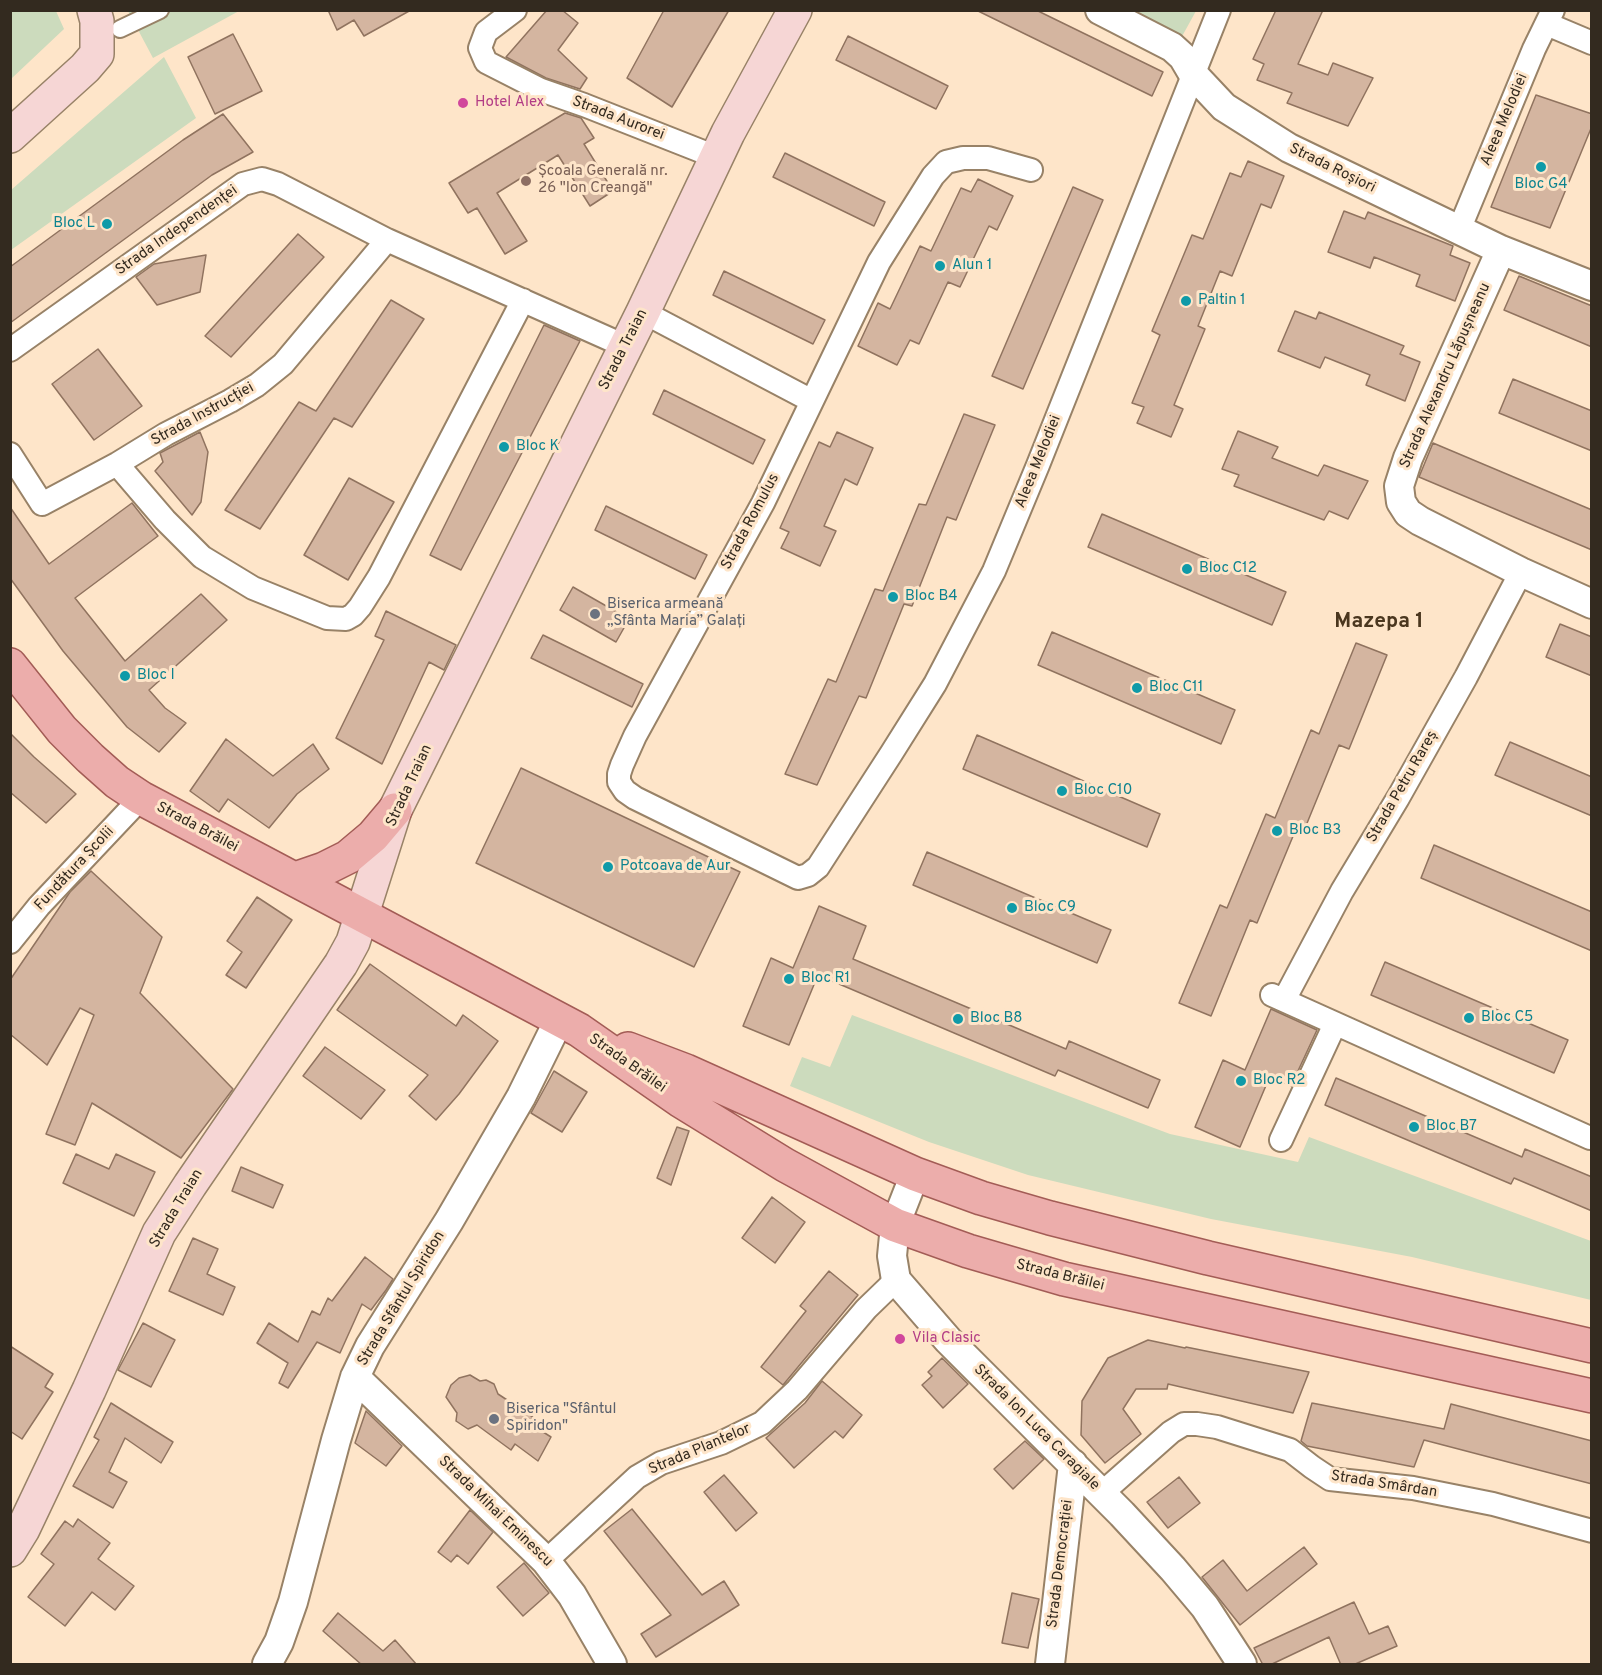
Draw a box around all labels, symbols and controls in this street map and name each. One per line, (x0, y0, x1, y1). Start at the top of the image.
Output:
street label: Aleea Melodiei (1477, 71, 1533, 169)
street label: Strada Aurorei (569, 93, 667, 145)
place label: Hotel Alex (475, 94, 544, 112)
marker: Hotel Alex (456, 96, 470, 110)
street label: Strada Roșiori (1286, 140, 1378, 198)
marker: Bloc G4 (1534, 160, 1548, 174)
place label: Școala Generală nr. 26 "Ion Creangă" (538, 163, 668, 198)
marker: Școala Generală nr. 26 "Ion Creangă" (519, 174, 533, 188)
place label: Bloc G4 (1514, 176, 1568, 194)
street label: Strada Independenței (113, 182, 241, 280)
place label: Bloc L (53, 215, 95, 233)
marker: Bloc L (100, 217, 114, 231)
place label: Alun 1 (952, 257, 992, 275)
marker: Alun 1 (933, 259, 947, 273)
street label: Strada Alexandru Lăpușneanu (1397, 280, 1495, 472)
place label: Paltin 1 (1198, 292, 1246, 310)
marker: Paltin 1 (1179, 294, 1193, 308)
street label: Strada Traian (596, 306, 652, 394)
street label: Strada Instrucției (149, 379, 257, 451)
street label: Aleea Melodiei (1012, 413, 1066, 511)
place label: Bloc K (516, 438, 559, 456)
marker: Bloc K (497, 440, 511, 454)
street label: Strada Romulus (718, 471, 784, 573)
place label: Bloc C12 (1199, 560, 1257, 578)
marker: Bloc C12 (1180, 562, 1194, 576)
place label: Bloc B4 (905, 588, 958, 606)
marker: Bloc B4 (886, 590, 900, 604)
place label: Biserica armeană „Sfânta Maria” Galați (607, 596, 746, 631)
marker: Biserica armeană „Sfânta Maria” Galați (588, 607, 602, 621)
district label: Mazepa 1 (1334, 610, 1424, 636)
place label: Bloc I (137, 667, 175, 685)
marker: Bloc I (118, 669, 132, 683)
place label: Bloc C11 (1149, 679, 1203, 697)
marker: Bloc C11 (1130, 681, 1144, 695)
street label: Strada Petru Rareș (1364, 728, 1442, 846)
street label: Strada Traian (383, 742, 437, 830)
place label: Bloc C10 (1074, 782, 1132, 800)
marker: Bloc C10 (1055, 784, 1069, 798)
street label: Strada Brăilei (153, 799, 241, 857)
place label: Bloc B3 (1289, 822, 1341, 840)
street label: Fundătura Școlii (31, 823, 119, 915)
marker: Bloc B3 (1270, 824, 1284, 838)
place label: Potcoava de Aur (620, 858, 731, 876)
marker: Potcoava de Aur (601, 860, 615, 874)
place label: Bloc C9 (1024, 899, 1076, 917)
marker: Bloc C9 (1005, 901, 1019, 915)
place label: Bloc R1 (801, 970, 850, 988)
marker: Bloc R1 (782, 972, 796, 986)
place label: Bloc C5 (1481, 1009, 1533, 1027)
place label: Bloc B8 (970, 1010, 1022, 1028)
marker: Bloc C5 (1462, 1011, 1476, 1025)
marker: Bloc B8 (951, 1012, 965, 1026)
street label: Strada Brăilei (585, 1031, 669, 1097)
place label: Bloc R2 (1253, 1072, 1305, 1090)
marker: Bloc R2 (1234, 1074, 1248, 1088)
place label: Bloc B7 (1426, 1118, 1477, 1136)
marker: Bloc B7 (1407, 1120, 1421, 1134)
street label: Strada Traian (146, 1166, 208, 1252)
street label: Strada Sfântul Spiridon (355, 1228, 449, 1370)
street label: Strada Brăilei (1014, 1256, 1106, 1296)
place label: Vila Clasic (912, 1330, 981, 1348)
marker: Vila Clasic (893, 1332, 907, 1346)
street label: Strada Ion Luca Caragiale (969, 1361, 1103, 1495)
place label: Biserica "Sfântul Spiridon" (506, 1401, 616, 1436)
marker: Biserica "Sfântul Spiridon" (487, 1412, 501, 1426)
street label: Strada Plantelor (646, 1420, 754, 1480)
street label: Strada Mihai Eminescu (434, 1453, 556, 1571)
street label: Strada Smârdan (1330, 1468, 1438, 1502)
street label: Strada Democrației (1044, 1499, 1078, 1629)

